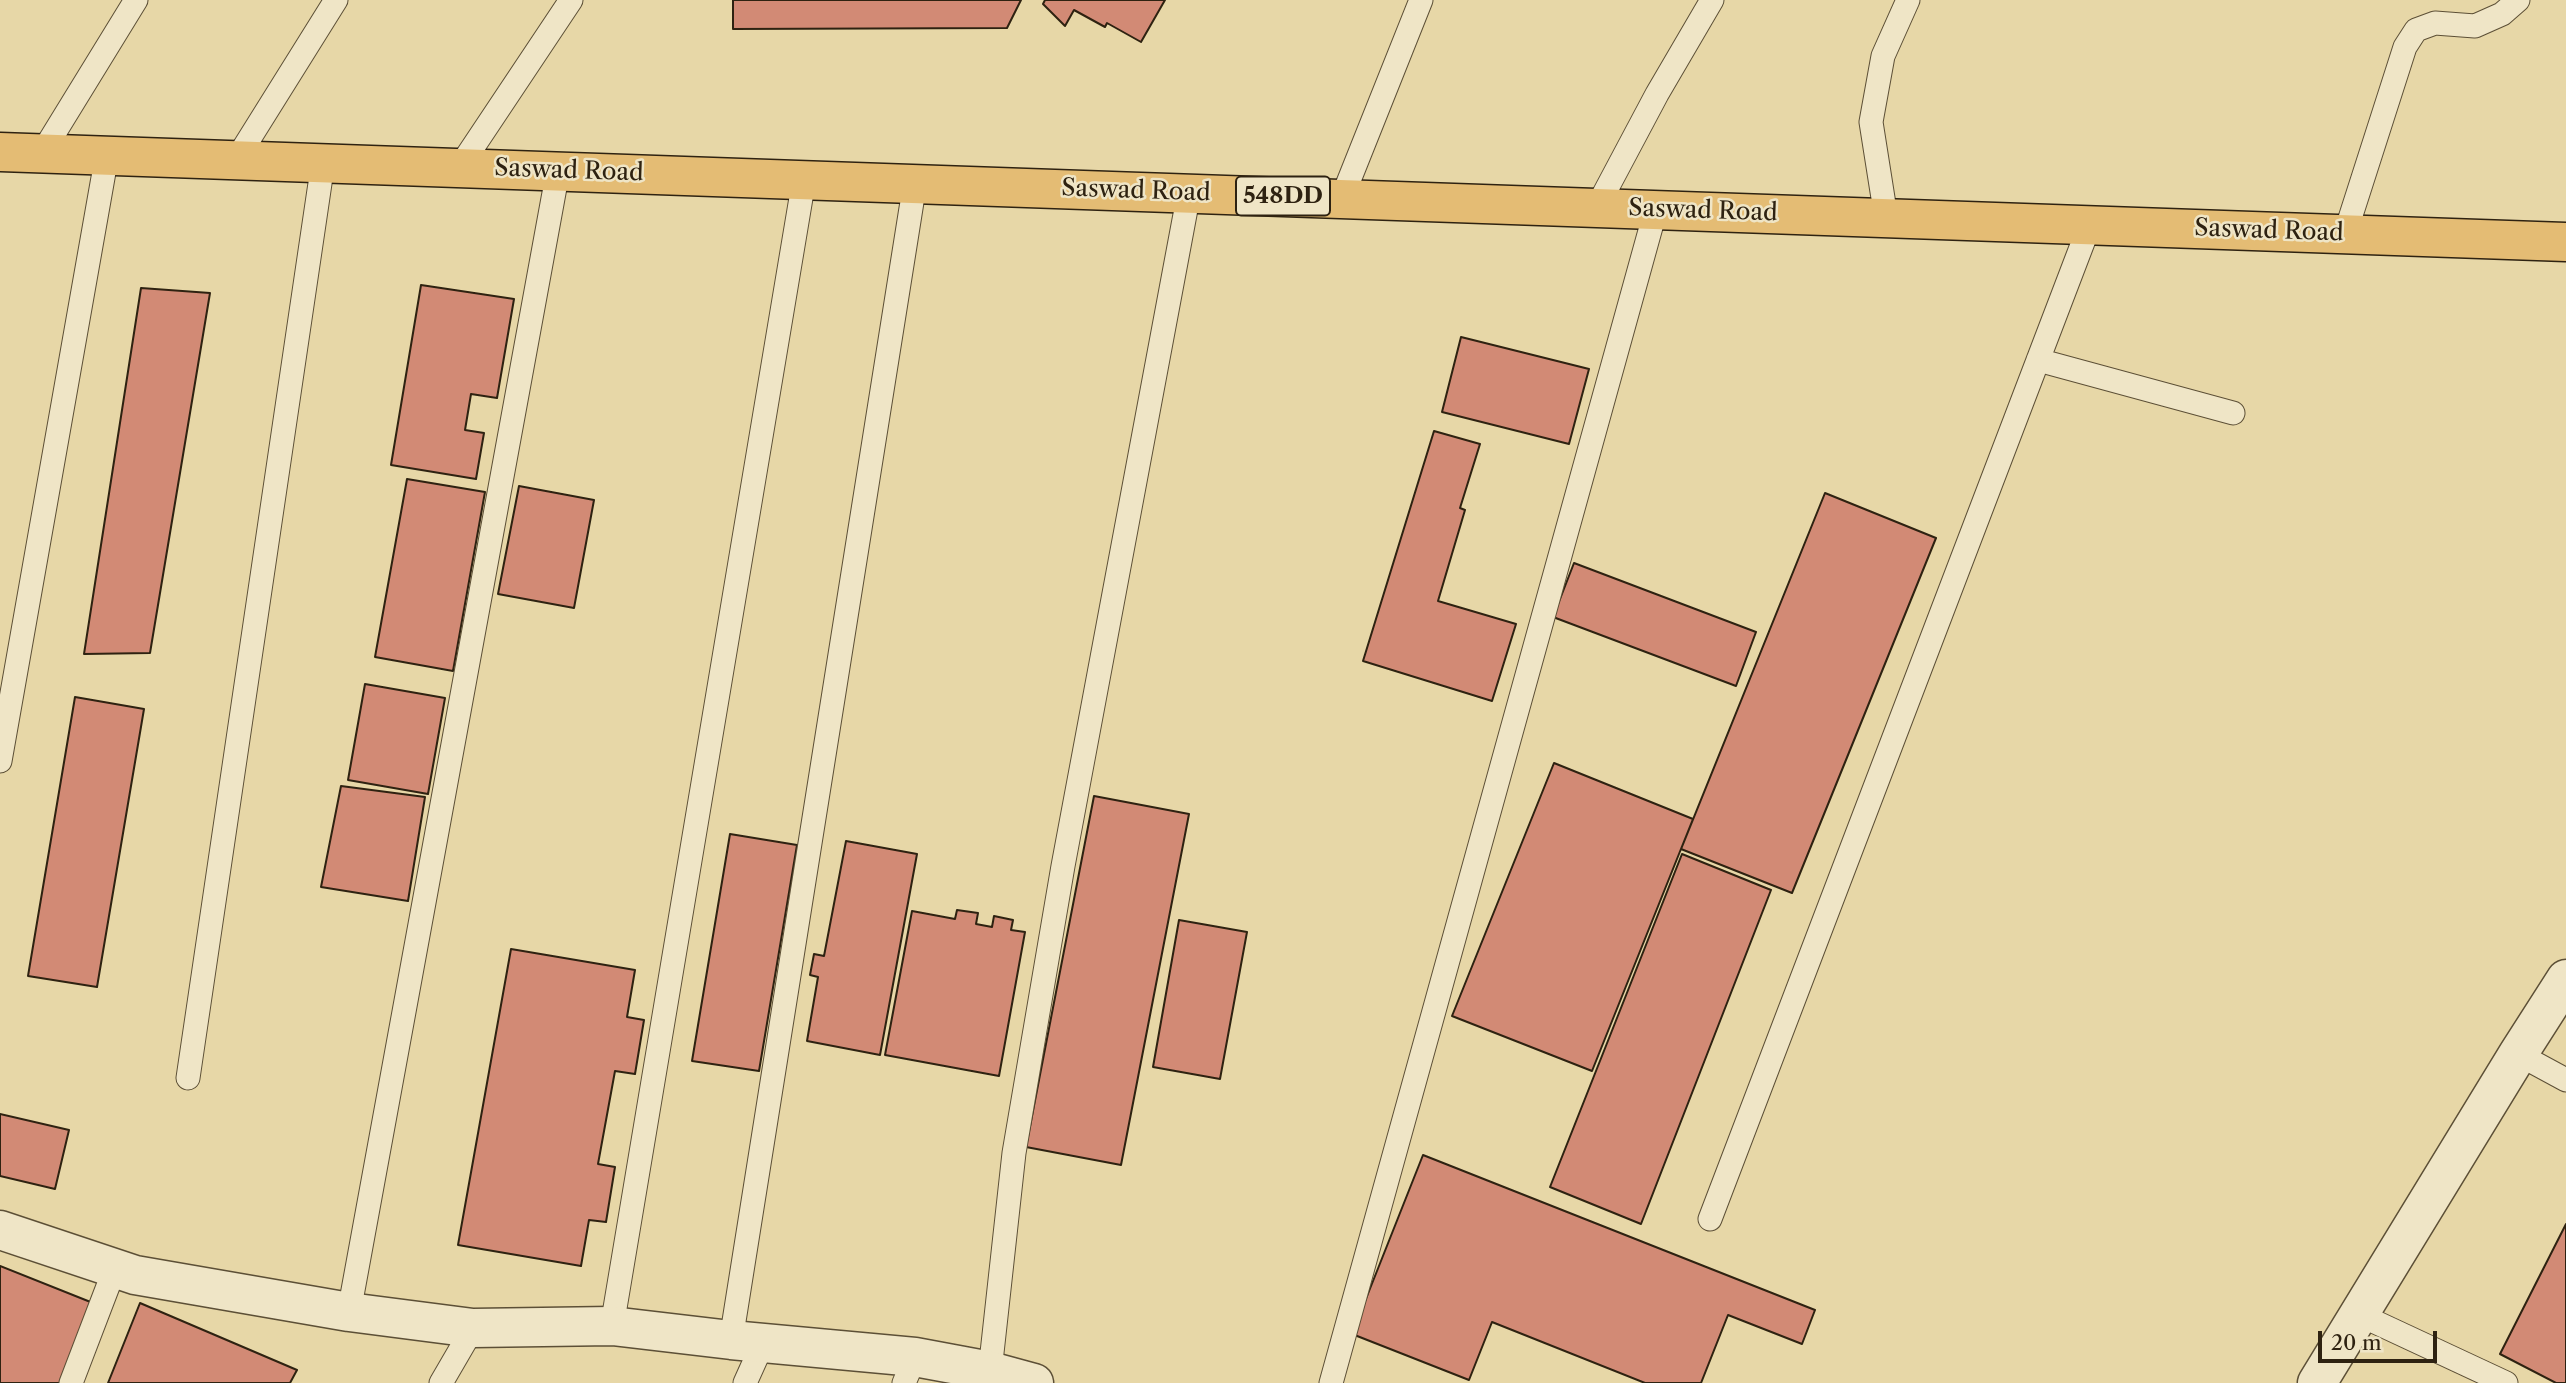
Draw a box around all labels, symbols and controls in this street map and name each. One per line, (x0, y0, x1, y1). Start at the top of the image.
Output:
street label: Saswad Road (494, 154, 644, 188)
street label: Saswad Road (1061, 174, 1211, 208)
road number: 548DD (1236, 176, 1330, 216)
street label: Saswad Road (1628, 194, 1778, 228)
street label: Saswad Road (2194, 214, 2344, 248)
scale bar (2321, 1316, 2440, 1360)
text: 20 m (2331, 1330, 2382, 1355)

